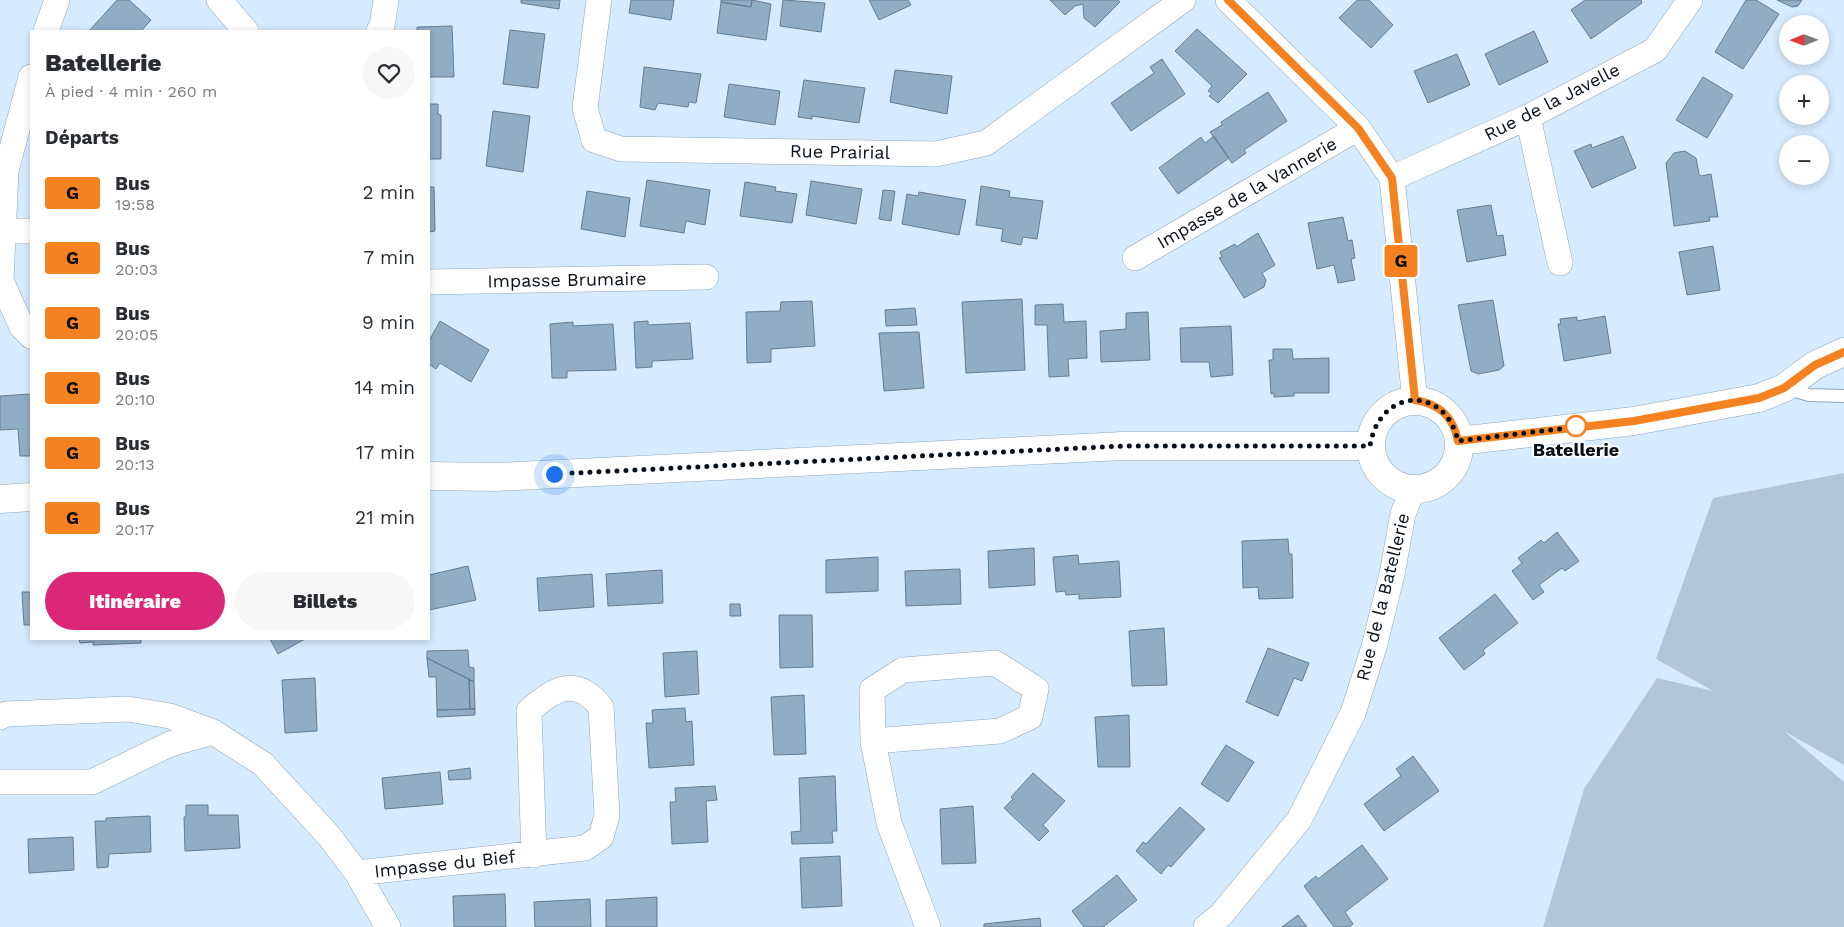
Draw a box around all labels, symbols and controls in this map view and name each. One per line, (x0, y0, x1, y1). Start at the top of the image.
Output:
north arrow (1779, 15, 1829, 65)
map controls (1779, 15, 1829, 185)
button: heart (363, 47, 415, 99)
text: Batellerie (45, 49, 161, 77)
street label: Rue de la Javelle (1481, 58, 1623, 145)
button: + (1779, 75, 1829, 125)
text: À pied · 4 min · 260 m (45, 82, 217, 101)
text: Départs (45, 126, 119, 149)
street label: Impasse de la Vannerie (1153, 132, 1340, 253)
button: − (1779, 135, 1829, 185)
street label: Rue Prairial (790, 140, 891, 163)
text: Bus (115, 172, 150, 195)
text: 2 min (363, 181, 415, 204)
text: G (66, 182, 79, 203)
text: 19:58 (115, 195, 155, 214)
text: Bus (115, 237, 150, 260)
line badge: G (1385, 245, 1417, 277)
text: 7 min (364, 246, 415, 269)
text: G (66, 247, 79, 268)
text: G (1394, 250, 1408, 271)
text: 20:03 (115, 260, 158, 279)
street label: Impasse Brumaire (487, 268, 647, 291)
text: Bus (115, 302, 150, 325)
text: 9 min (362, 311, 415, 334)
text: G (66, 312, 79, 333)
text: 20:05 (115, 325, 158, 344)
text: Bus (115, 367, 150, 390)
text: 14 min (355, 376, 415, 399)
text: G (66, 377, 79, 398)
text: 20:10 (115, 390, 155, 409)
marker: Batellerie (1565, 415, 1587, 437)
text: Bus (115, 432, 150, 455)
place label: Batellerie (1533, 439, 1619, 460)
text: 17 min (356, 441, 415, 464)
text: G (66, 442, 79, 463)
text: 20:13 (115, 455, 155, 474)
your location (542, 462, 567, 487)
text: Bus (115, 497, 150, 520)
text: 21 min (355, 506, 415, 529)
text: G (66, 507, 79, 528)
street label: Rue de la Batellerie (1352, 511, 1414, 683)
text: 20:17 (115, 520, 154, 539)
button: Itinéraire (45, 572, 225, 630)
button: Billets (235, 572, 415, 630)
street label: Impasse du Bief (373, 846, 517, 881)

